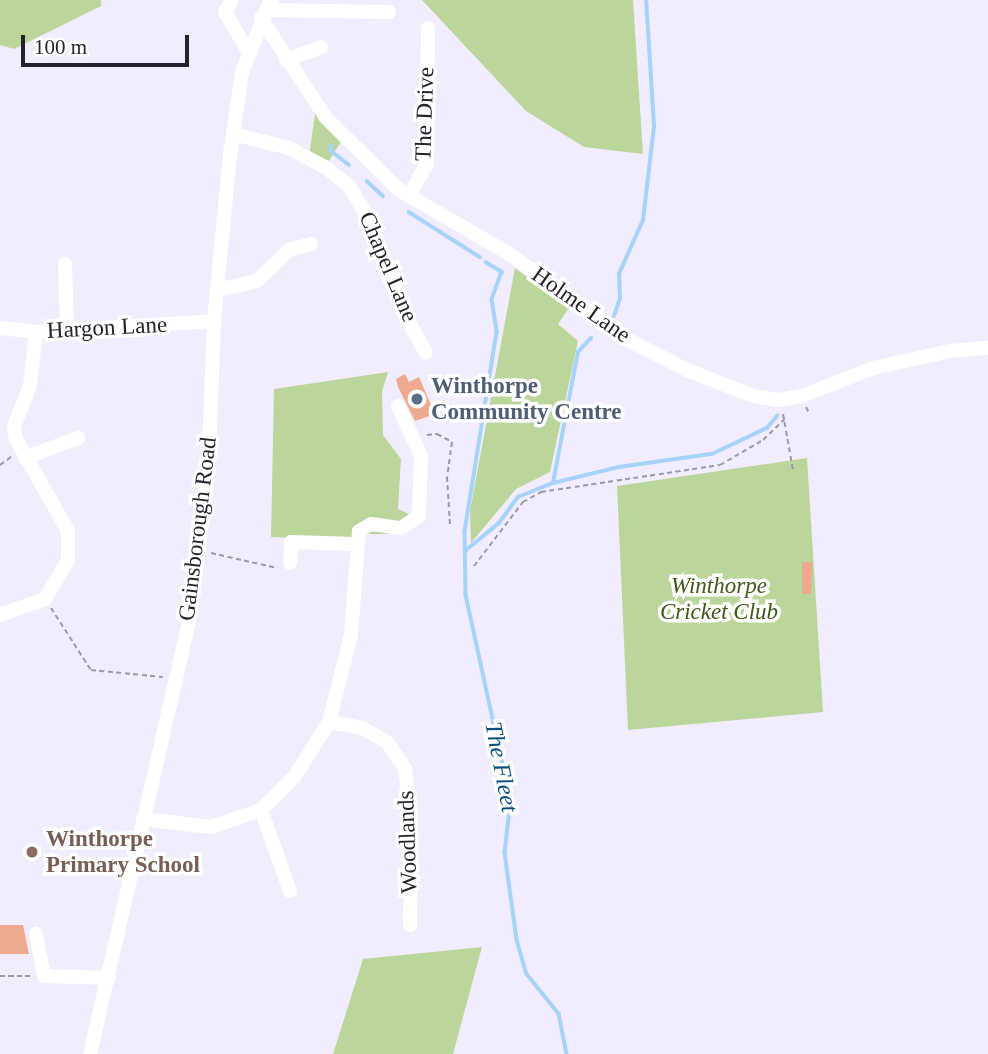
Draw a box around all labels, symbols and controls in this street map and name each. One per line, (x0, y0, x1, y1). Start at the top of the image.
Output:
scale bar (24, 21, 192, 65)
text: 100 m (34, 35, 87, 59)
street label: The Drive (410, 67, 440, 161)
street label: Chapel Lane (352, 208, 424, 326)
street label: Holme Lane (526, 261, 636, 349)
street label: Hargon Lane (46, 311, 168, 345)
place label: Winthorpe Community Centre (431, 372, 622, 426)
marker: Winthorpe Community Centre (409, 391, 425, 407)
street label: Gainsborough Road (173, 436, 223, 622)
park label: Winthorpe Cricket Club (660, 572, 778, 626)
water label: The Fleet (478, 719, 524, 815)
street label: Woodlands (392, 790, 424, 894)
place label: Winthorpe Primary School (46, 825, 200, 879)
marker: Winthorpe Primary School (24, 844, 40, 860)

